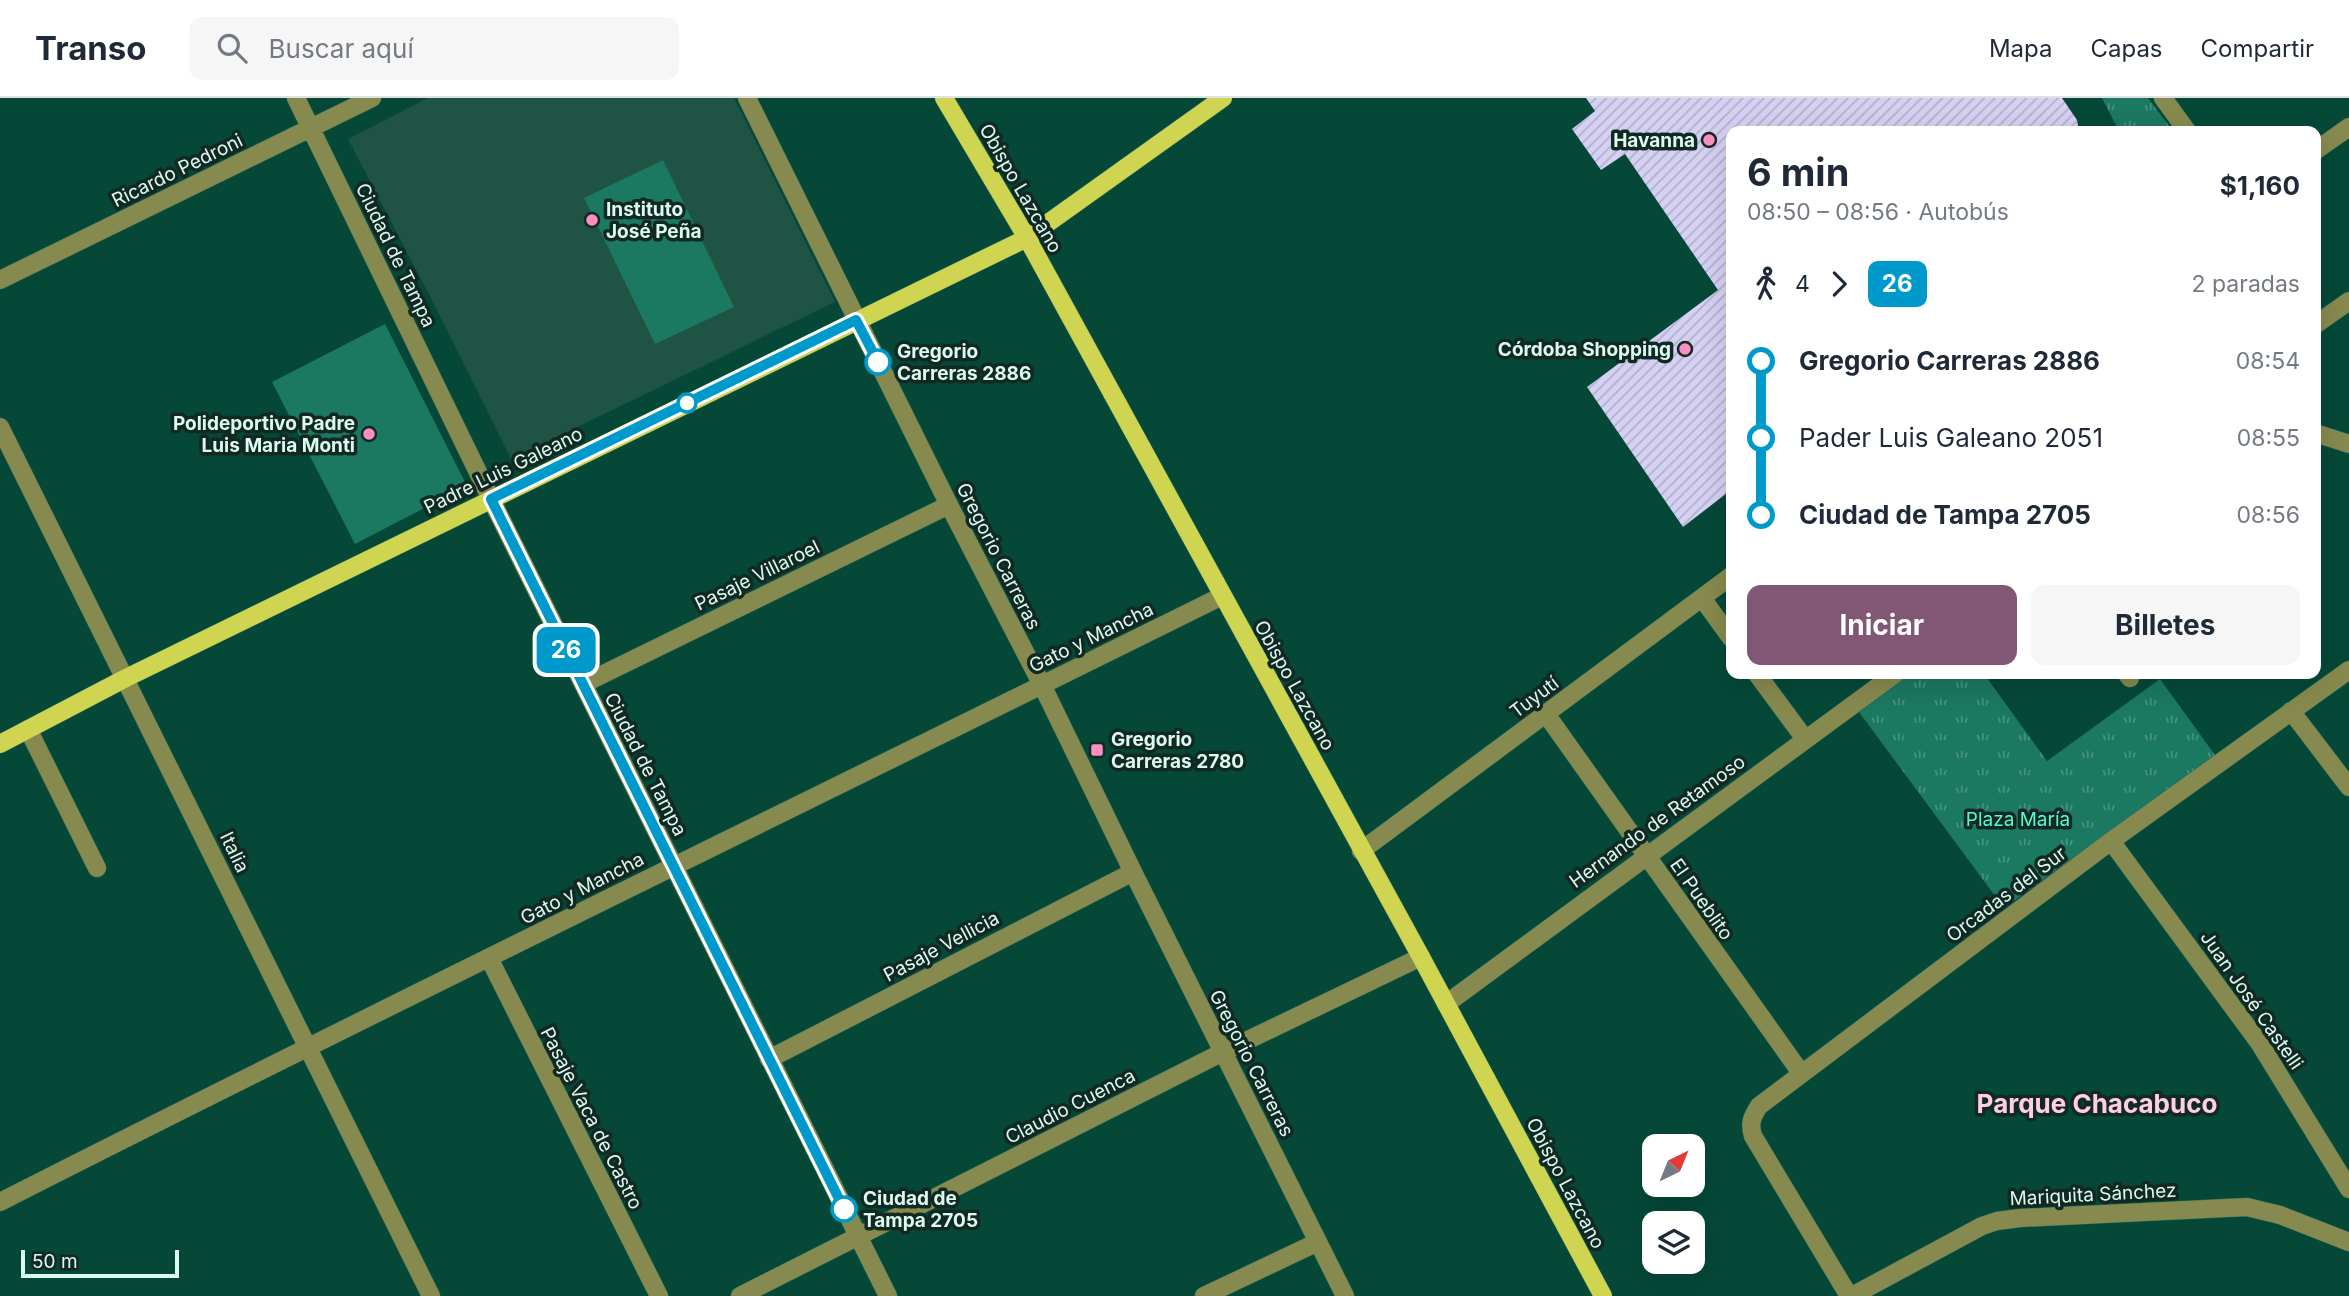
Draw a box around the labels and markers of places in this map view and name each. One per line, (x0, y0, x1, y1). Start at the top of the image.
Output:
place label: Havanna (1613, 129, 1695, 152)
marker: Havanna (1701, 132, 1717, 148)
place label: Instituto José Peña (606, 198, 702, 243)
marker: Instituto José Peña (584, 212, 600, 228)
place label: Córdoba Shopping (1498, 338, 1671, 361)
place label: Gregorio Carreras 2886 (897, 340, 1031, 385)
marker: Córdoba Shopping (1677, 341, 1693, 357)
marker: Gregorio Carreras 2886 (865, 349, 891, 375)
unlabelled marker (677, 393, 697, 413)
place label: Polideportivo Padre Luis Maria Monti (173, 412, 355, 457)
marker: Polideportivo Padre Luis Maria Monti (361, 426, 377, 442)
place label: Gregorio Carreras 2780 (1111, 728, 1244, 773)
marker: Gregorio Carreras 2780 (1089, 742, 1105, 758)
place label: Ciudad de Tampa 2705 (863, 1187, 978, 1232)
marker: Ciudad de Tampa 2705 (831, 1196, 857, 1222)

